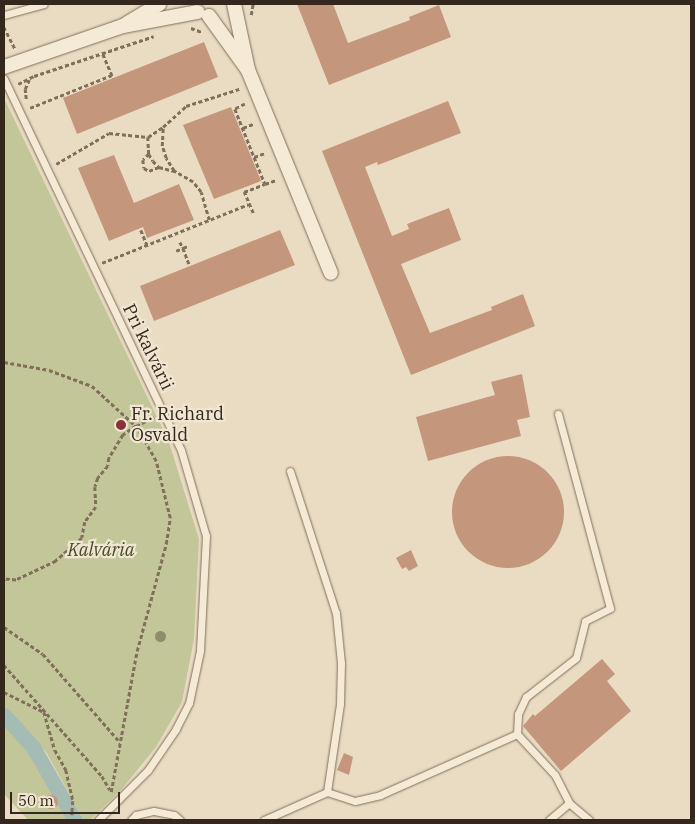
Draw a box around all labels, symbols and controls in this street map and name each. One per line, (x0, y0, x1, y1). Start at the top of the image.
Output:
street label: Pri kalvárii (118, 300, 178, 394)
place label: Fr. Richard Osvald (131, 404, 224, 446)
marker: Fr. Richard Osvald (115, 419, 127, 431)
park label: Kalvária (67, 539, 135, 561)
scale bar (12, 782, 122, 814)
text: 50 m (18, 791, 54, 810)

